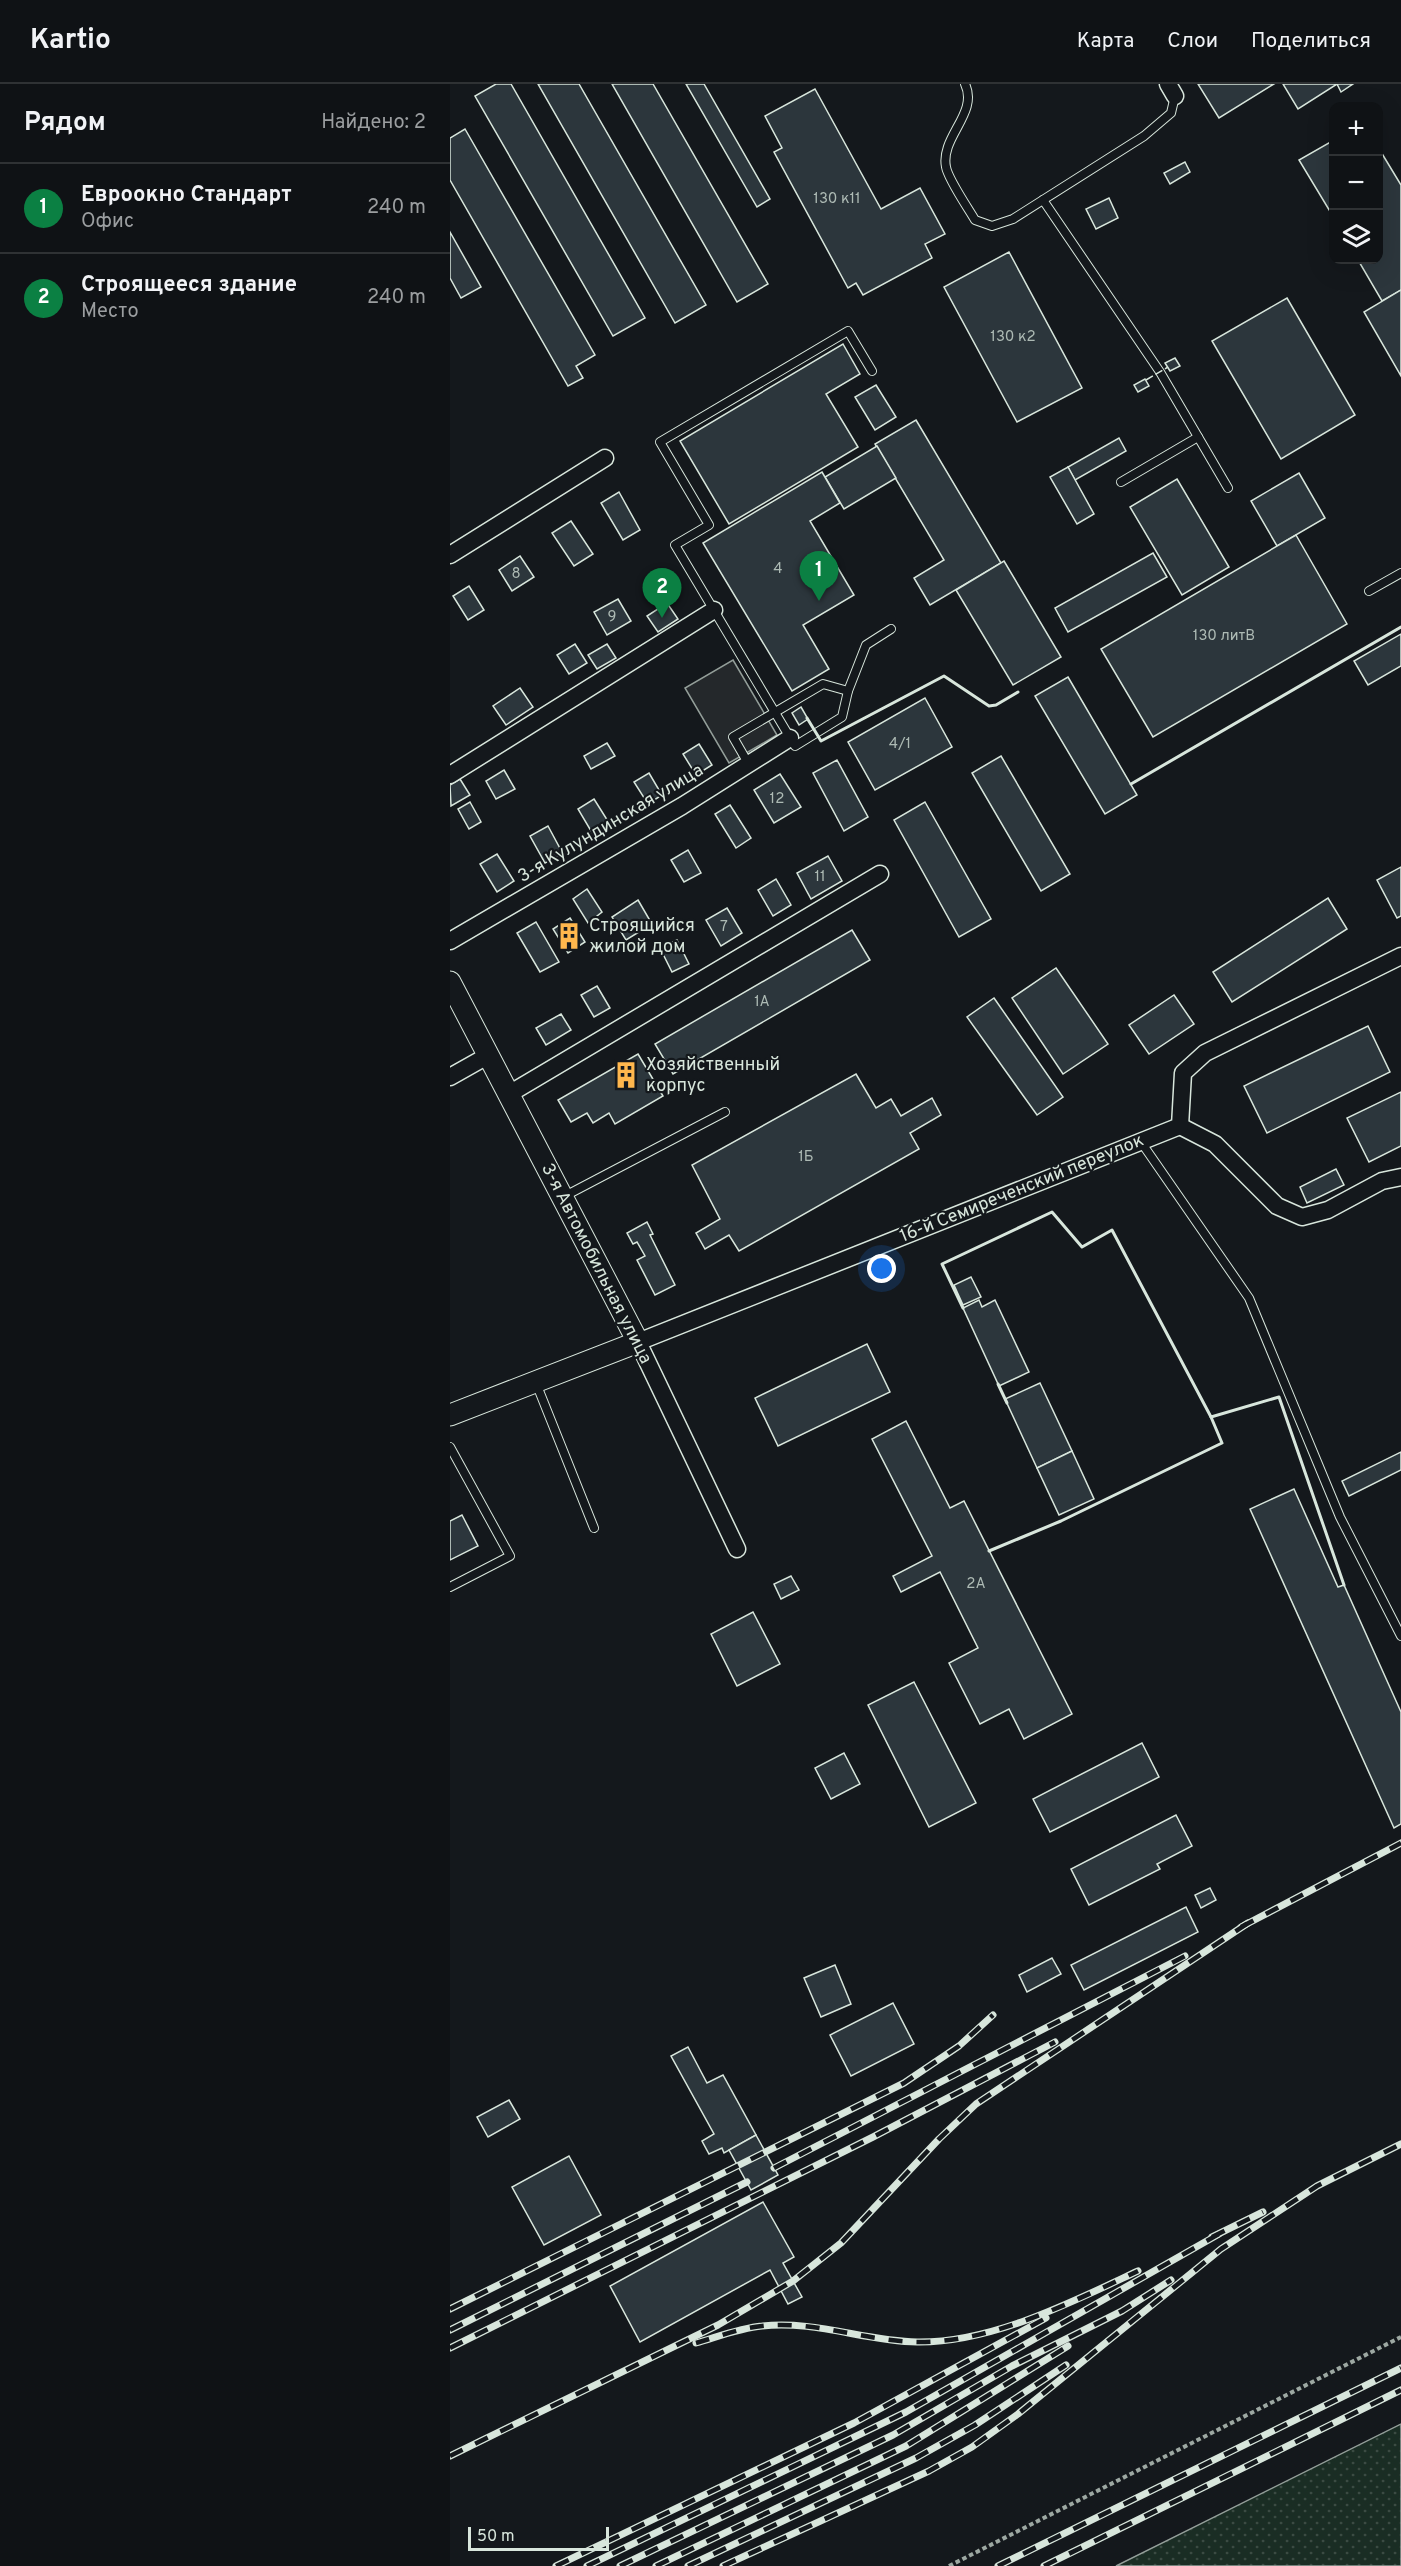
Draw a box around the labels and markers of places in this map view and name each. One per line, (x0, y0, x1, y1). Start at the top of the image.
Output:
pin: 1 (800, 552, 838, 601)
pin: 2 (642, 568, 682, 618)
place label: Строящийся жилой дом (589, 915, 695, 959)
building icon: Строящийся жилой дом (554, 921, 584, 951)
place label: Хозяйственный корпус (646, 1054, 780, 1098)
building icon: Хозяйственный корпус (611, 1060, 641, 1090)

